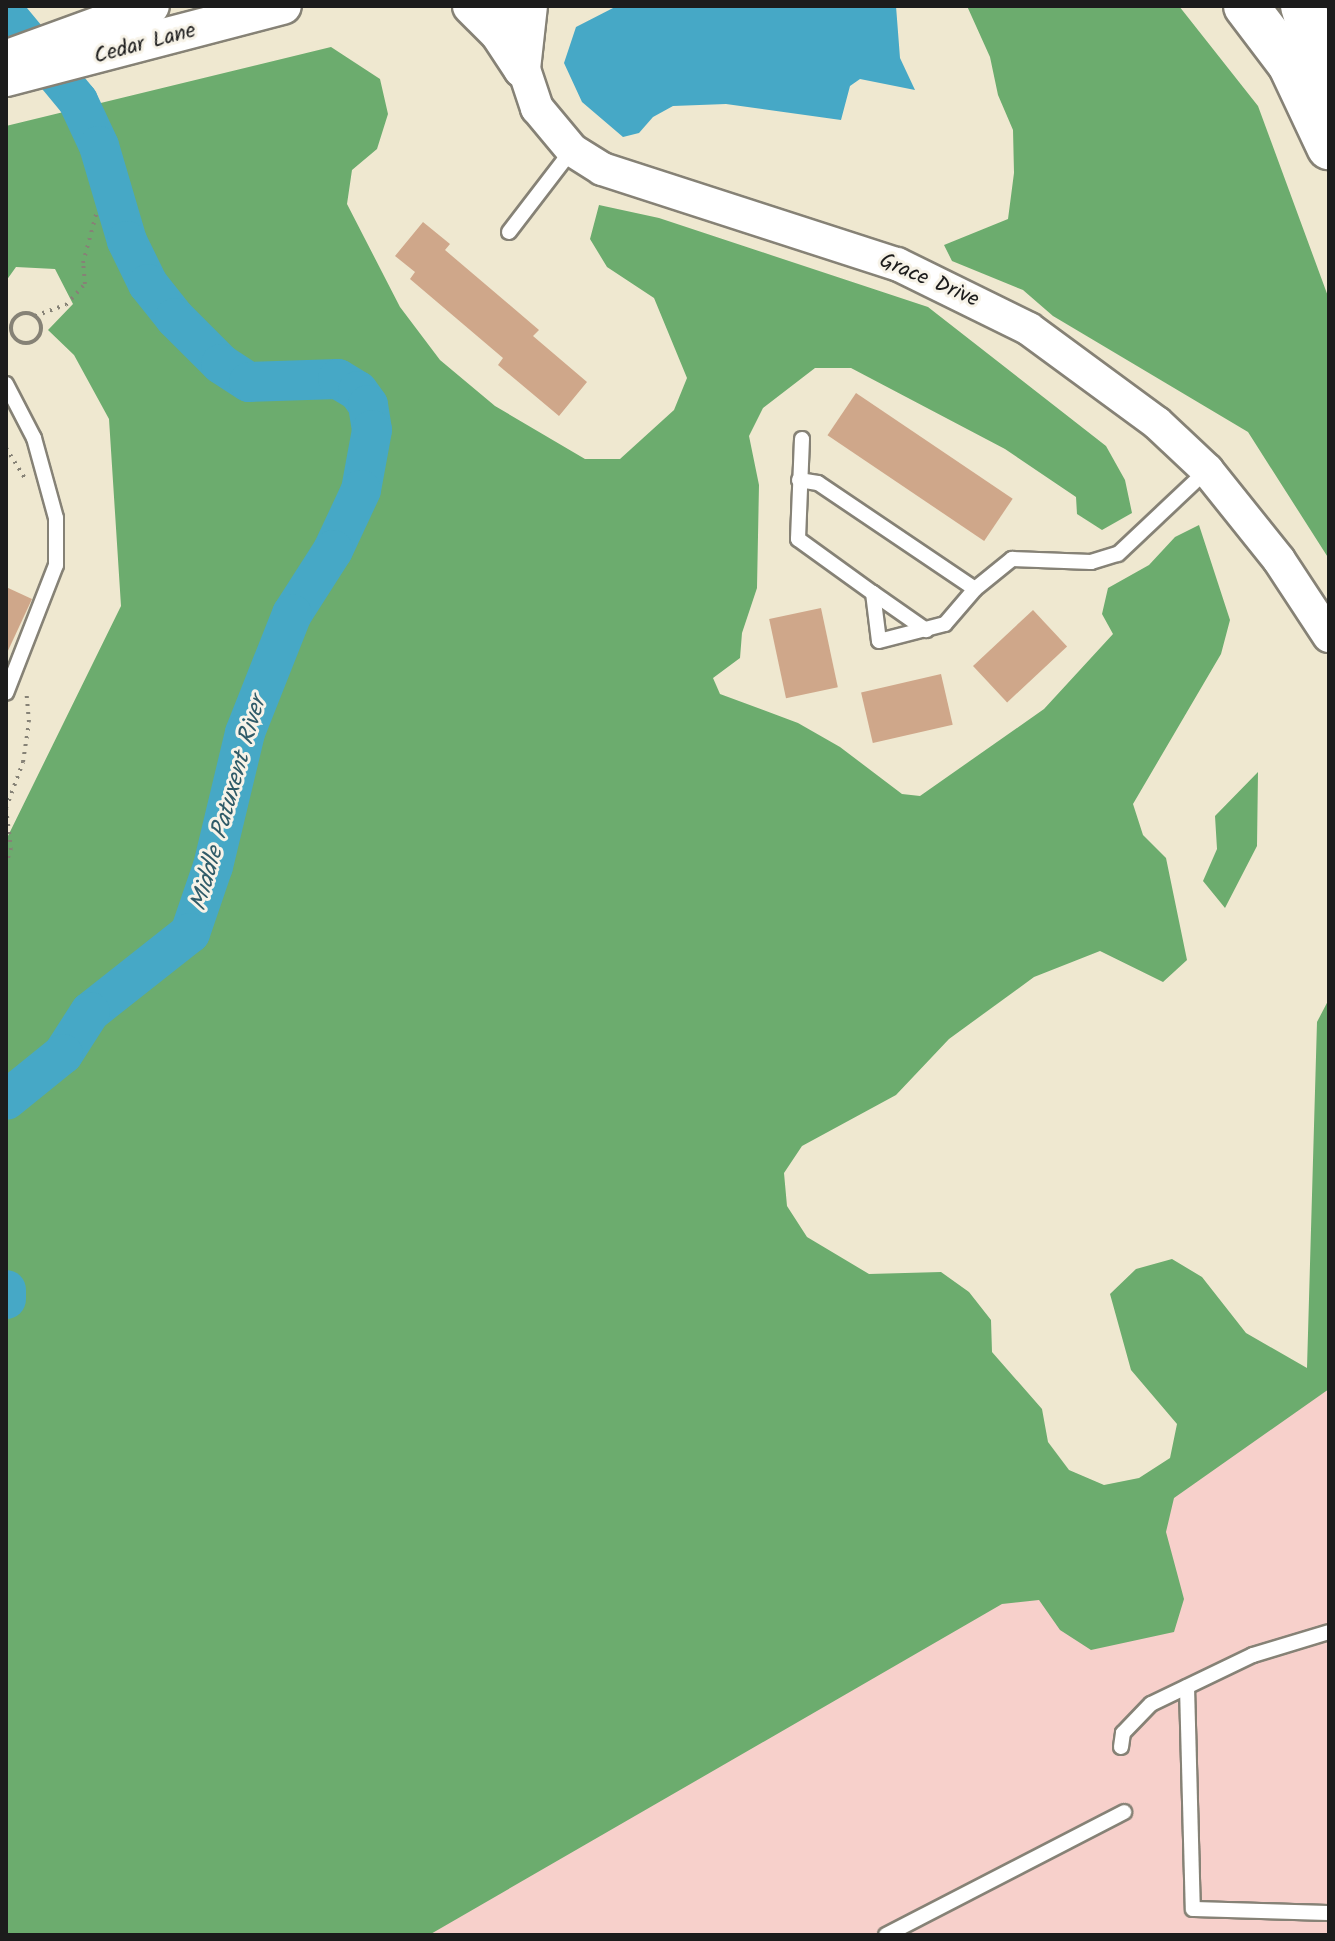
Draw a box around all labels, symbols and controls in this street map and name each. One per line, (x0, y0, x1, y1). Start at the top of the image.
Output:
street label: Cedar Lane (91, 18, 199, 70)
street label: Grace Drive (875, 248, 983, 314)
water label: Middle Patuxent River (185, 694, 273, 914)

